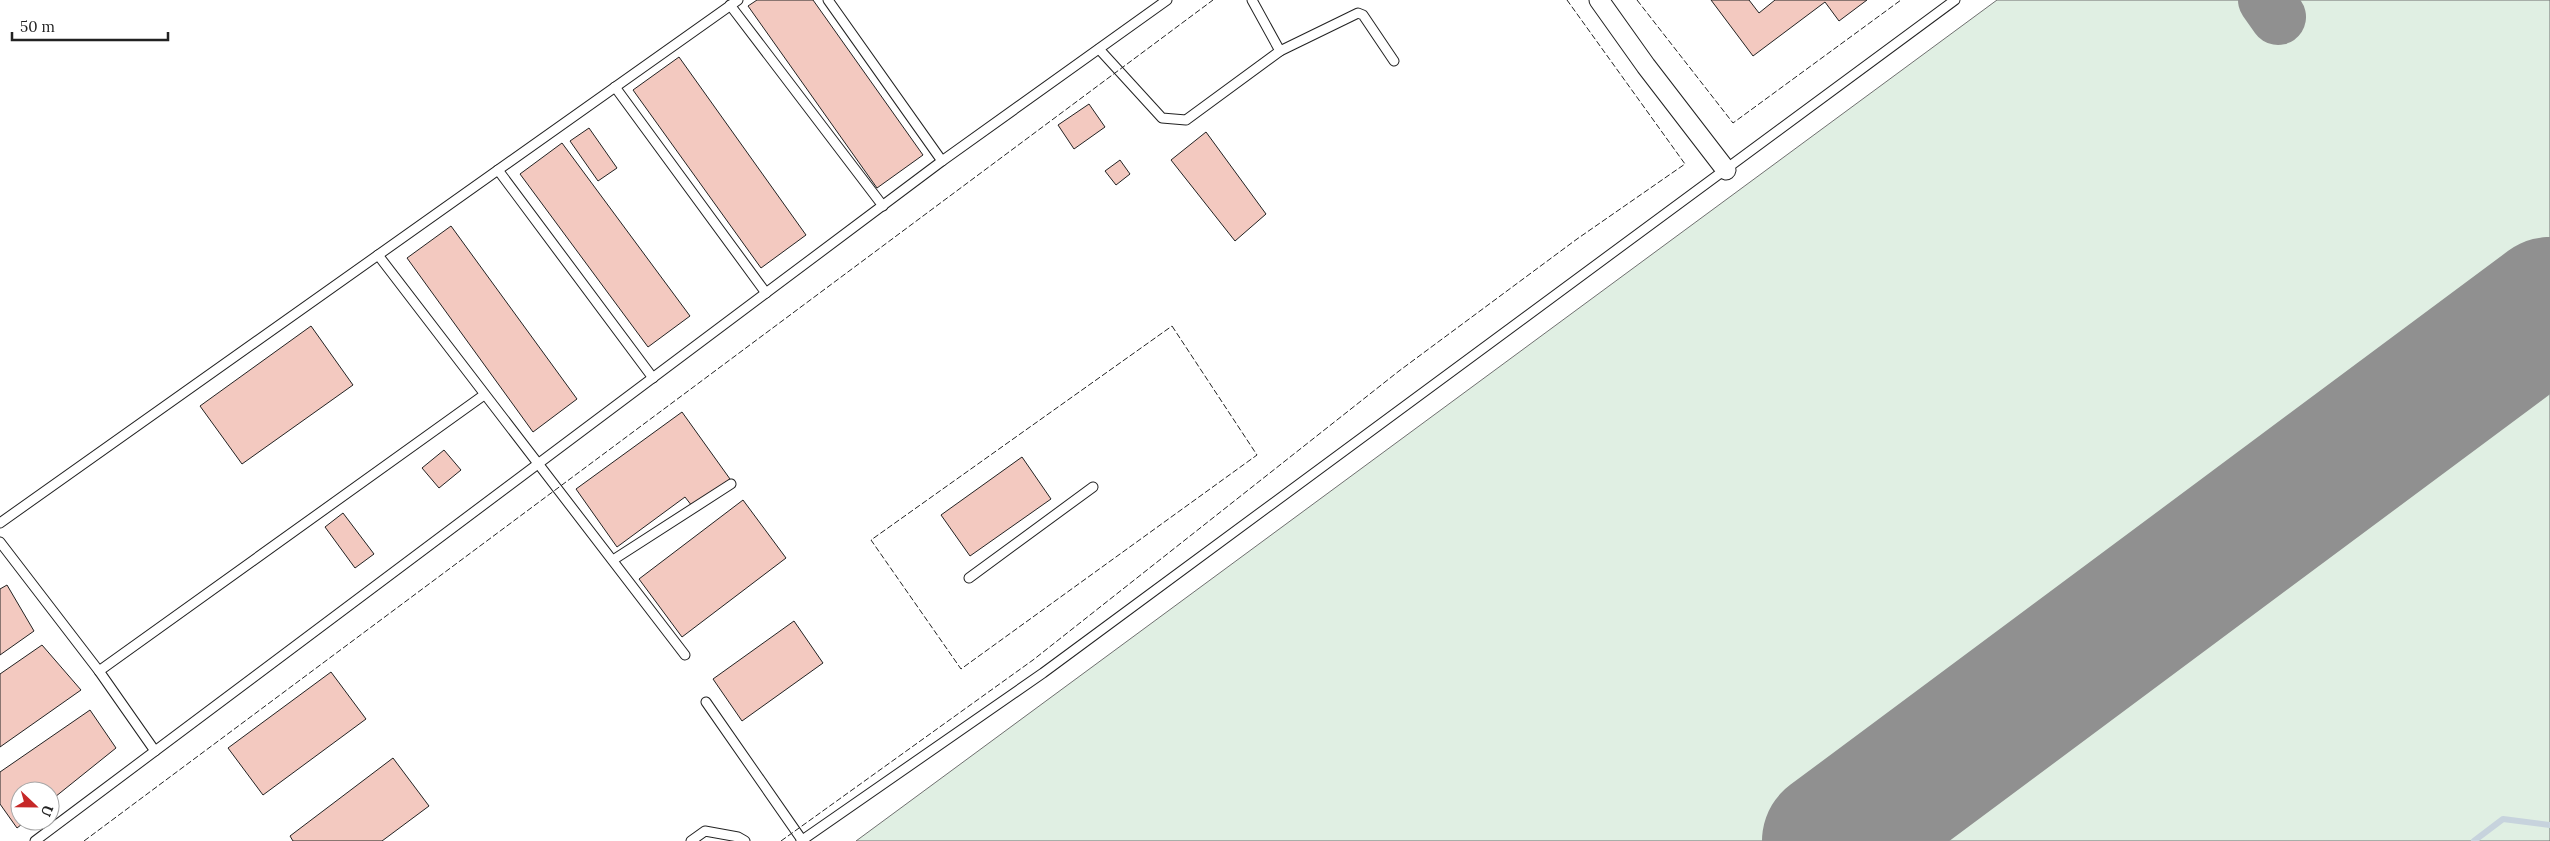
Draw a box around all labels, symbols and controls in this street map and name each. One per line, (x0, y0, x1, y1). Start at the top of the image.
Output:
scale bar (12, 10, 169, 42)
text: 50 m (20, 17, 55, 36)
north arrow (10, 781, 60, 831)
text: U (37, 803, 57, 820)

